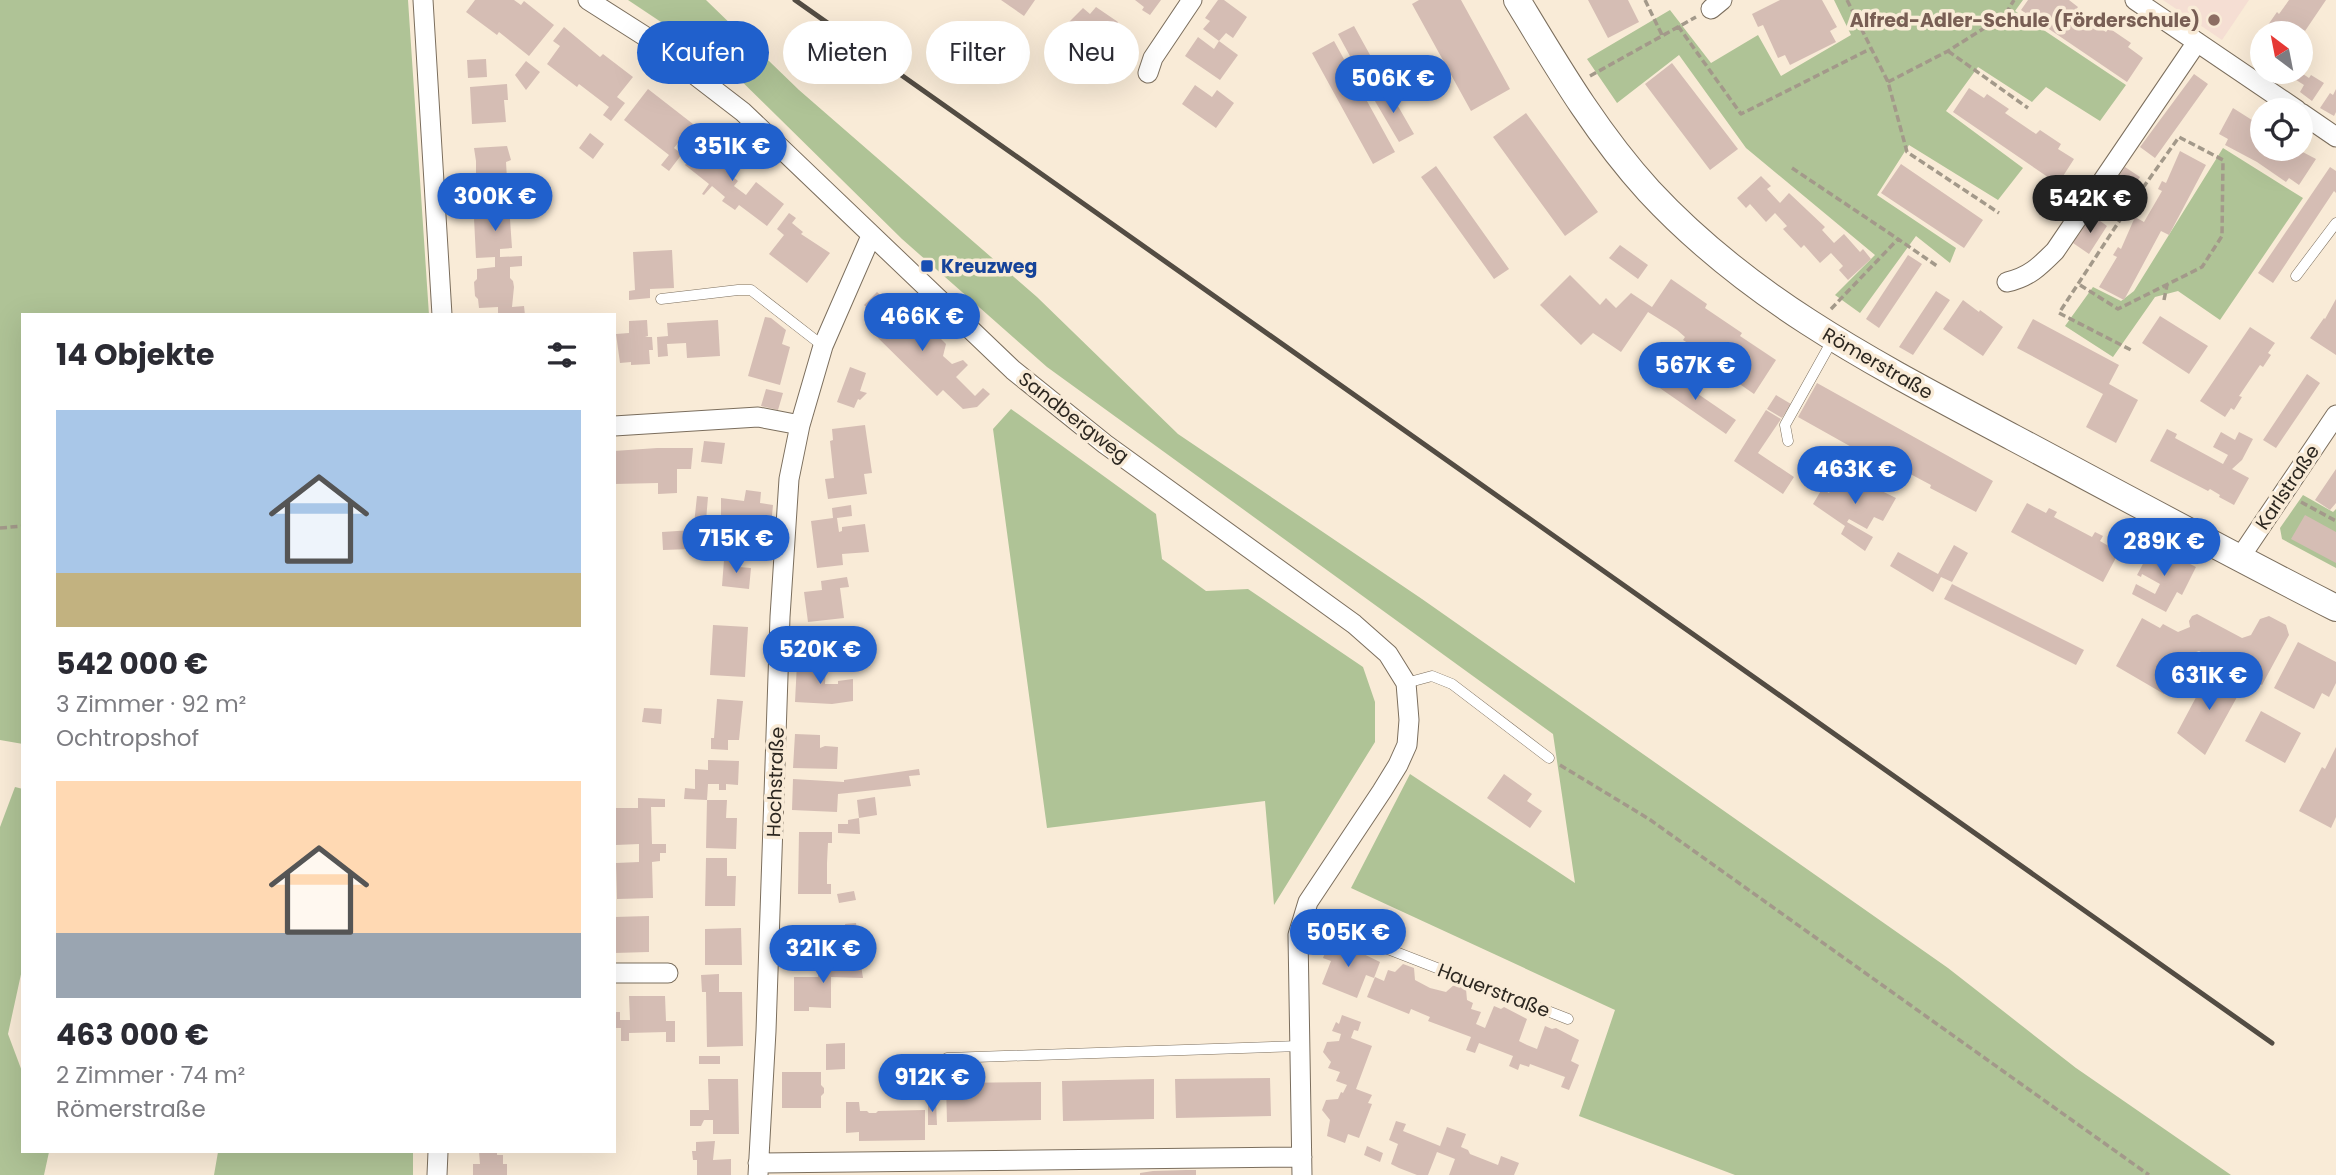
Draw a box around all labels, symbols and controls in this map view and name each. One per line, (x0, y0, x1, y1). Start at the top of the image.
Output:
place label: Alfred-Adler-Schule (Förderschule) (1850, 7, 2200, 34)
marker: Alfred-Adler-Schule (Förderschule) (2206, 12, 2222, 28)
chip: Kaufen (637, 21, 769, 84)
chip: Mieten (783, 21, 912, 84)
chip: Filter (926, 21, 1030, 84)
chip: Neu (1044, 21, 1139, 84)
north arrow (2250, 21, 2314, 84)
map controls (2250, 21, 2313, 161)
pin: 506K € (1336, 55, 1450, 115)
text: 506K € (1351, 62, 1435, 94)
button: locate (2250, 98, 2313, 161)
pin: 351K € (675, 124, 789, 183)
text: 351K € (694, 130, 770, 162)
pin: 300K € (438, 174, 552, 233)
pin: 542K € (2033, 176, 2147, 235)
text: 300K € (453, 180, 537, 212)
text: 542K € (2049, 182, 2131, 214)
place label: Kreuzweg (941, 253, 1037, 280)
marker: Kreuzweg (919, 258, 935, 274)
pin: 466K € (865, 294, 979, 353)
text: 466K € (880, 300, 964, 332)
street label: Römerstraße (1817, 321, 1938, 406)
text: 14 Objekte (56, 333, 214, 376)
icon: filters (543, 336, 581, 374)
pin: 567K € (1638, 342, 1752, 402)
text: 567K € (1654, 349, 1736, 381)
street label: Sandbergweg (1013, 366, 1135, 469)
street label: Karlstraße (2249, 439, 2326, 535)
pin: 463K € (1798, 447, 1912, 506)
text: 463K € (1813, 453, 1897, 485)
icon: home (256, 456, 382, 582)
pin: 715K € (679, 516, 793, 575)
pin: 289K € (2107, 518, 2221, 578)
text: 715K € (698, 522, 774, 554)
text: 289K € (2123, 525, 2205, 557)
pin: 520K € (763, 626, 877, 686)
text: 520K € (779, 633, 861, 665)
text: 542 000 € (56, 642, 208, 685)
pin: 631K € (2152, 652, 2266, 712)
text: 631K € (2171, 659, 2247, 691)
text: 3 Zimmer · 92 m² (56, 688, 246, 720)
text: Ochtropshof (56, 722, 199, 754)
street label: Hochstraße (760, 726, 791, 838)
icon: home (256, 827, 382, 953)
pin: 505K € (1291, 909, 1405, 969)
text: 505K € (1306, 916, 1390, 948)
pin: 321K € (766, 926, 880, 985)
text: 321K € (786, 932, 860, 964)
street label: Hauerstraße (1434, 957, 1554, 1024)
text: 463 000 € (56, 1013, 209, 1056)
pin: 912K € (875, 1054, 989, 1114)
text: 2 Zimmer · 74 m² (56, 1059, 245, 1091)
text: 912K € (894, 1061, 970, 1093)
text: Römerstraße (56, 1093, 206, 1125)

